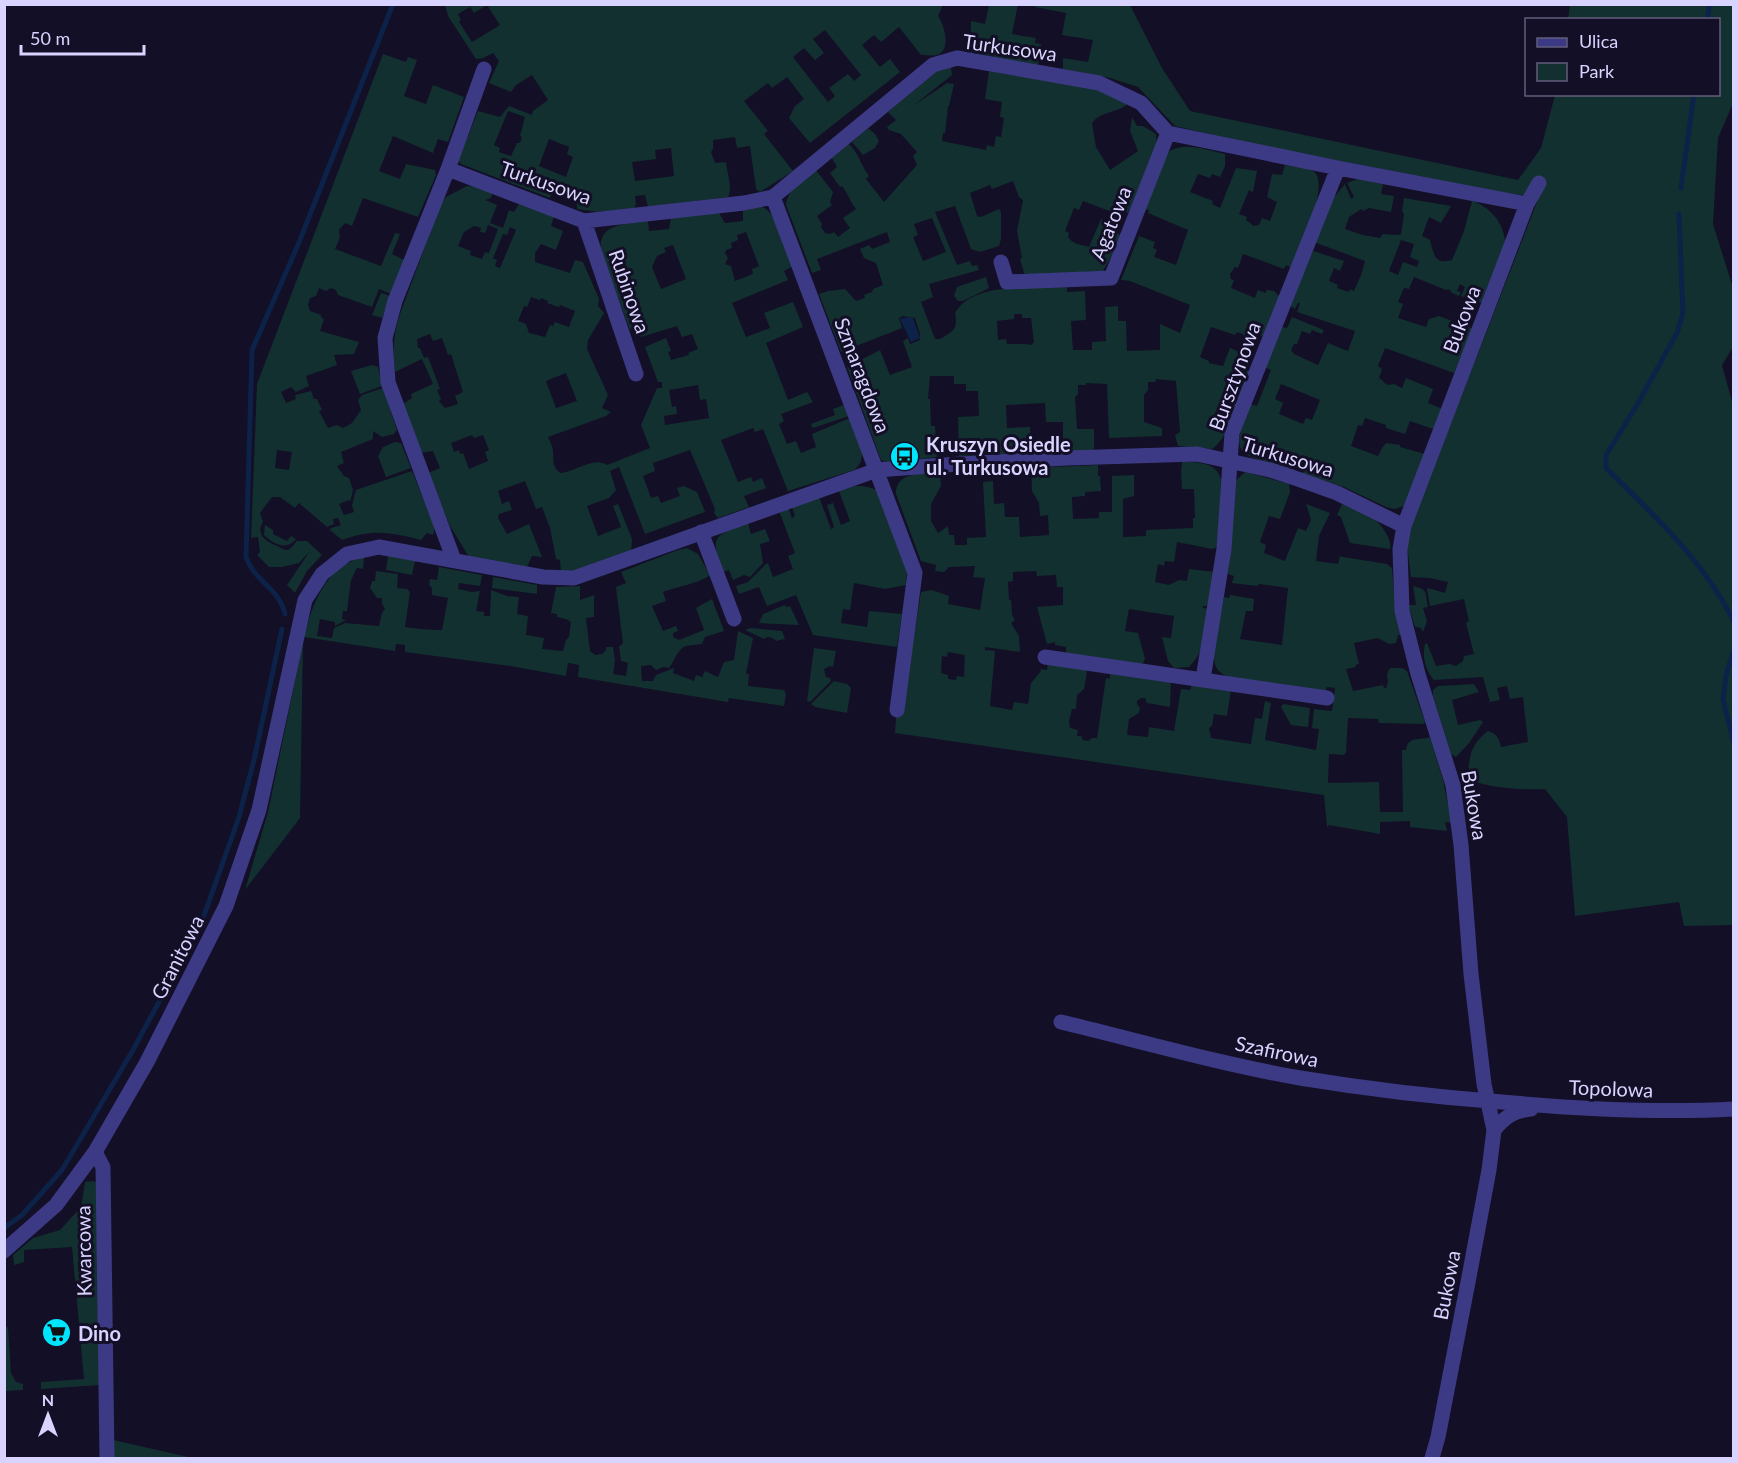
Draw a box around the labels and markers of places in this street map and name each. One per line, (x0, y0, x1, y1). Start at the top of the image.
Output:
place label: Kruszyn Osiedle ul. Turkusowa (926, 432, 1071, 479)
bus stop icon: Kruszyn Osiedle ul. Turkusowa (889, 440, 921, 472)
supermarket icon: Dino (41, 1317, 73, 1349)
place label: Dino (78, 1321, 121, 1345)

